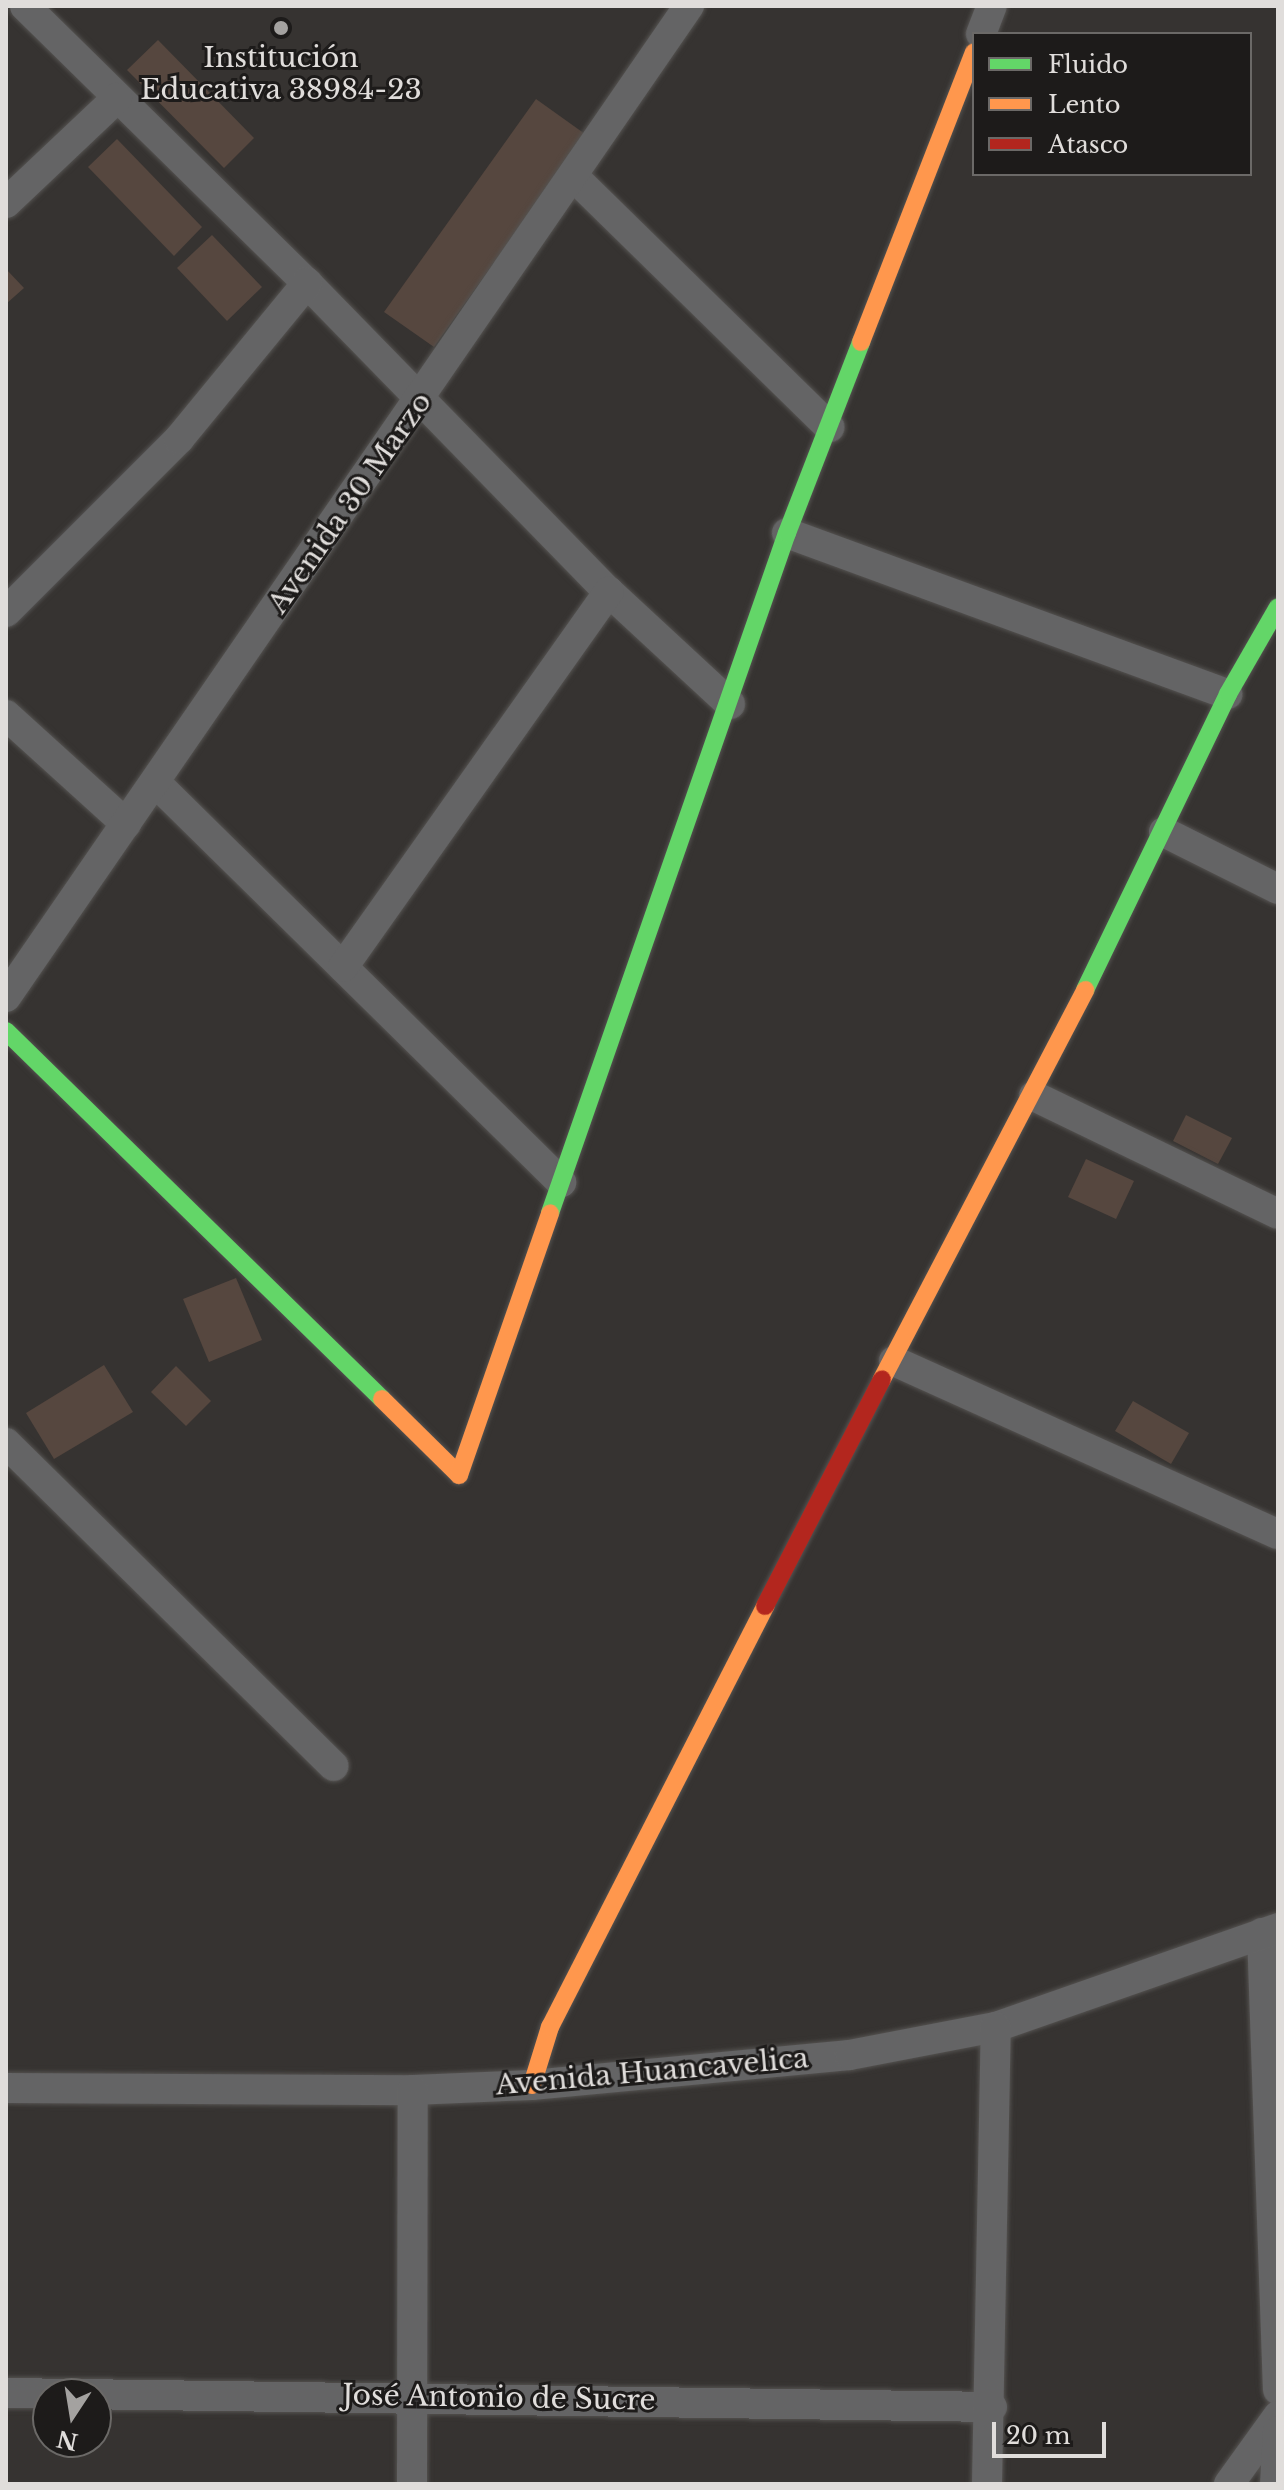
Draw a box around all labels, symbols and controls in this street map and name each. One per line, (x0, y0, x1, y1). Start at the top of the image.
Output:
marker: Institución Educativa 38984-23 (272, 19, 290, 37)
legend (972, 32, 1252, 176)
place label: Institución Educativa 38984-23 (140, 41, 422, 107)
text: Fluido (1048, 50, 1128, 79)
text: Lento (1048, 90, 1121, 119)
text: Atasco (1048, 130, 1128, 159)
street label: Avenida 30 Marzo (261, 386, 439, 620)
street label: Avenida Huancavelica (494, 2042, 810, 2102)
north arrow (32, 2378, 112, 2458)
street label: José Antonio de Sucre (342, 2378, 656, 2418)
scale bar (996, 2406, 1110, 2456)
text: 20 m (1006, 2421, 1071, 2450)
text: N (54, 2425, 80, 2455)

